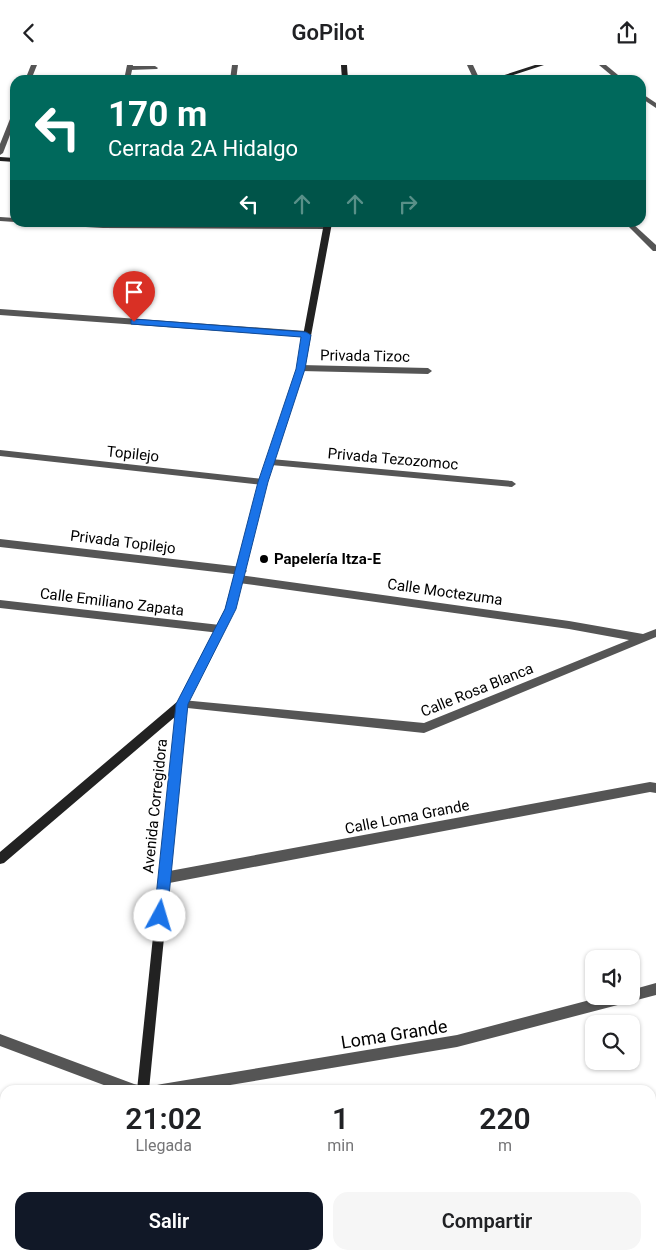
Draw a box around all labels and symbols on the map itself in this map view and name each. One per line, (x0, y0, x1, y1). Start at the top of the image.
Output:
pin (113, 271, 155, 322)
street label: Privada Tizoc (320, 346, 410, 366)
street label: Topilejo (106, 442, 160, 466)
street label: Privada Tezozomoc (327, 444, 459, 474)
street label: Privada Topilejo (69, 527, 177, 557)
place label: Papelería Itza-E (274, 550, 382, 568)
marker: Papelería Itza-E (258, 553, 270, 565)
street label: Calle Moctezuma (386, 575, 504, 609)
street label: Calle Emiliano Zapata (39, 584, 185, 620)
street label: Calle Rosa Blanca (418, 659, 536, 721)
street label: Avenida Corregidora (139, 738, 171, 874)
street label: Calle Loma Grande (343, 796, 471, 838)
position arrow (133, 889, 185, 941)
street label: Loma Grande (339, 1015, 449, 1053)

